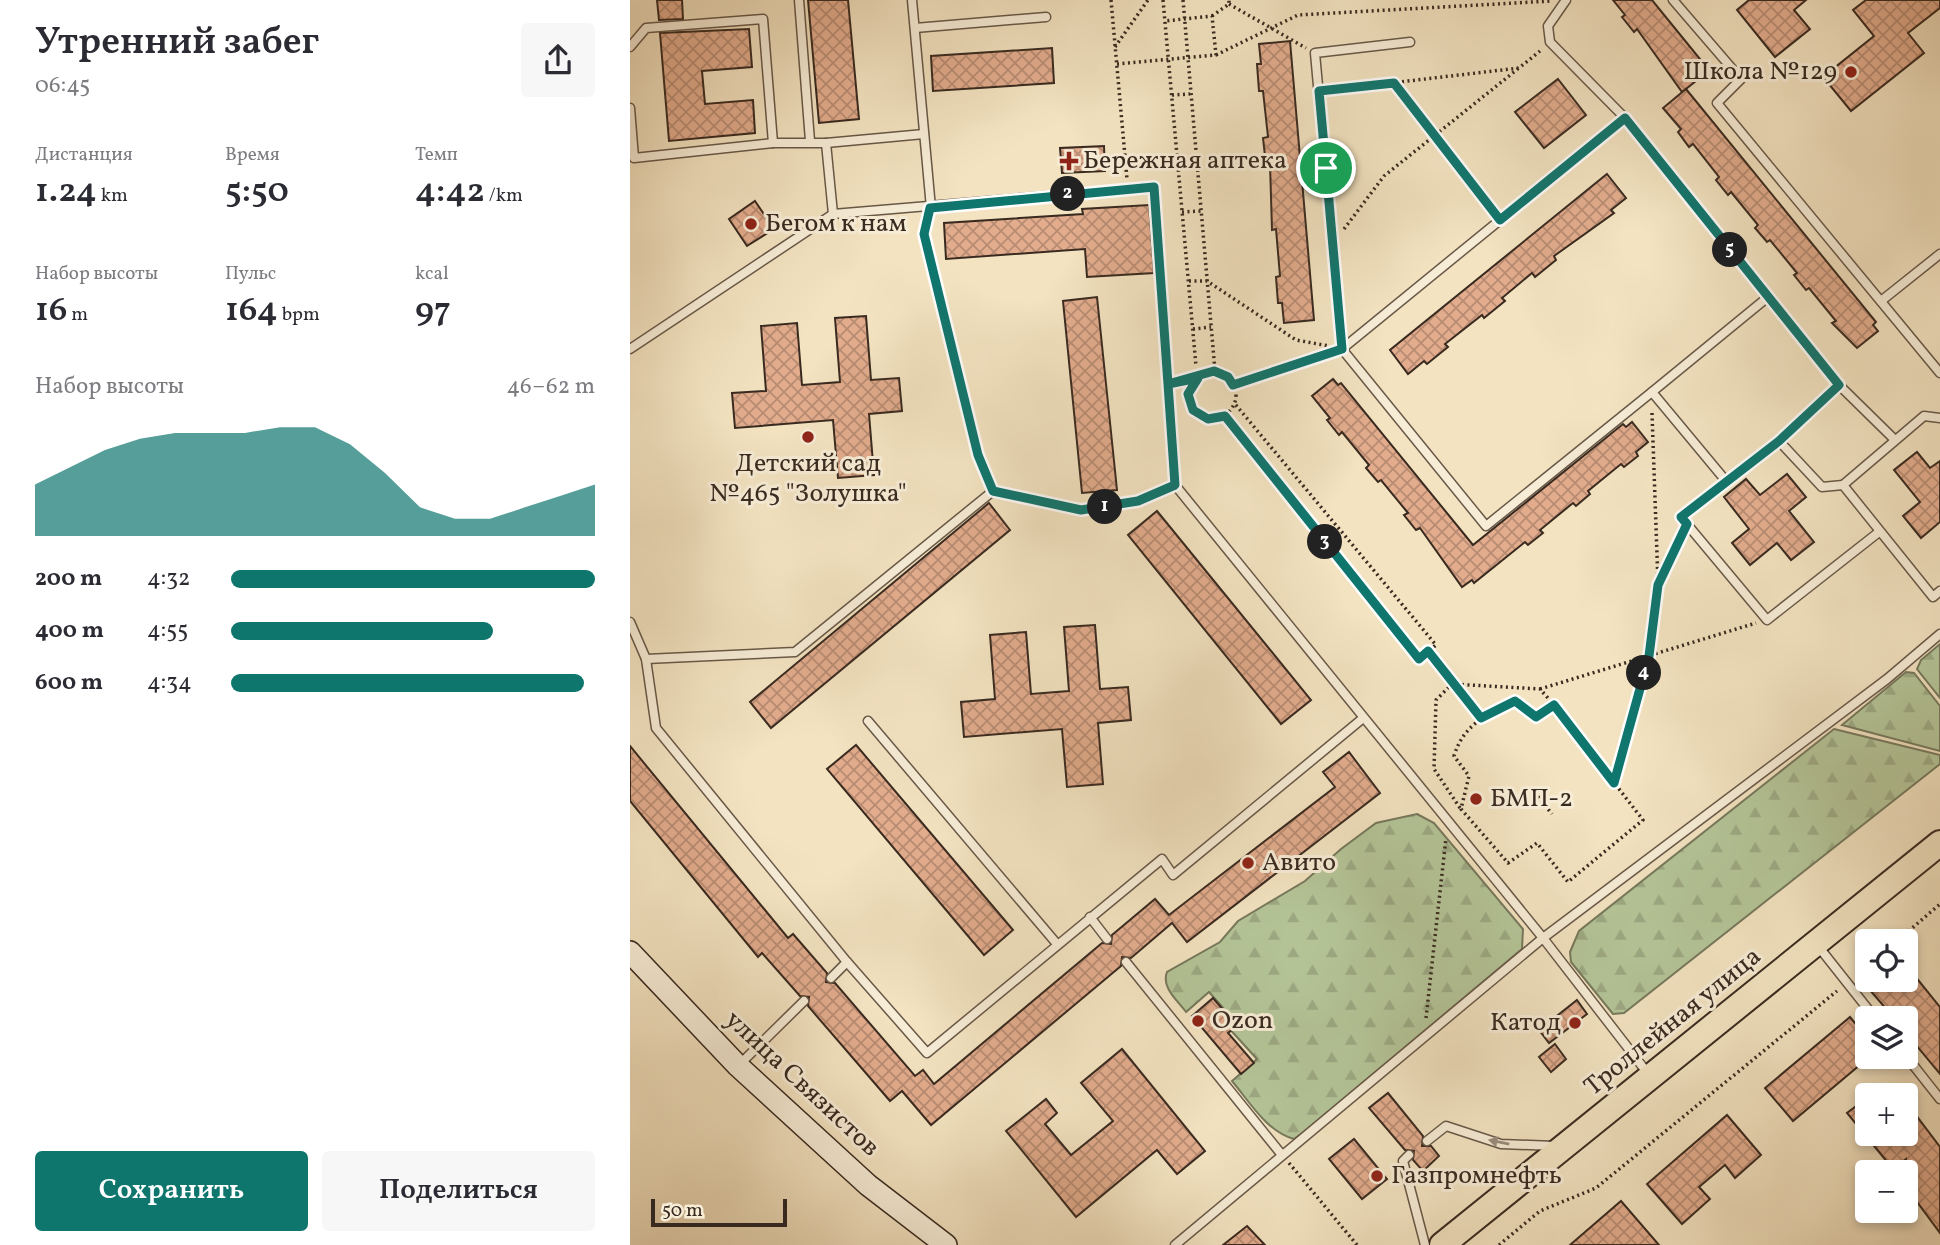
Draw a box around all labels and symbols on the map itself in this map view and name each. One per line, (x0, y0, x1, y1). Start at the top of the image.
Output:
place label: Школа №129 (1683, 54, 1837, 90)
marker: Школа №129 (1843, 64, 1859, 80)
pin (1296, 138, 1356, 198)
place label: Бережная аптека (1083, 143, 1287, 179)
marker: Бережная аптека (1061, 153, 1077, 169)
pin: 2 (1050, 176, 1086, 212)
place label: Бегом к нам (765, 206, 907, 242)
marker: Бегом к нам (743, 216, 759, 232)
pin: 5 (1712, 232, 1748, 268)
marker: Детский сад №465 "Золушка" (800, 429, 816, 445)
place label: Детский сад №465 "Золушка" (709, 446, 907, 512)
pin: 1 (1088, 490, 1122, 524)
pin: 3 (1308, 524, 1342, 560)
pin: 4 (1626, 656, 1662, 690)
place label: БМП-2 (1490, 781, 1573, 817)
marker: БМП-2 (1468, 791, 1484, 807)
place label: Авито (1262, 845, 1336, 881)
marker: Авито (1240, 855, 1256, 871)
street label: Троллейная улица (1577, 939, 1769, 1105)
street label: улица Связистов (717, 1003, 887, 1165)
place label: Ozon (1212, 1003, 1273, 1039)
place label: Катод (1490, 1005, 1561, 1041)
marker: Ozon (1190, 1013, 1206, 1029)
marker: Катод (1567, 1015, 1583, 1031)
one-way arrow (1488, 1136, 1510, 1147)
place label: Газпромнефть (1391, 1158, 1562, 1194)
marker: Газпромнефть (1369, 1168, 1385, 1184)
scale bar (651, 1196, 788, 1228)

